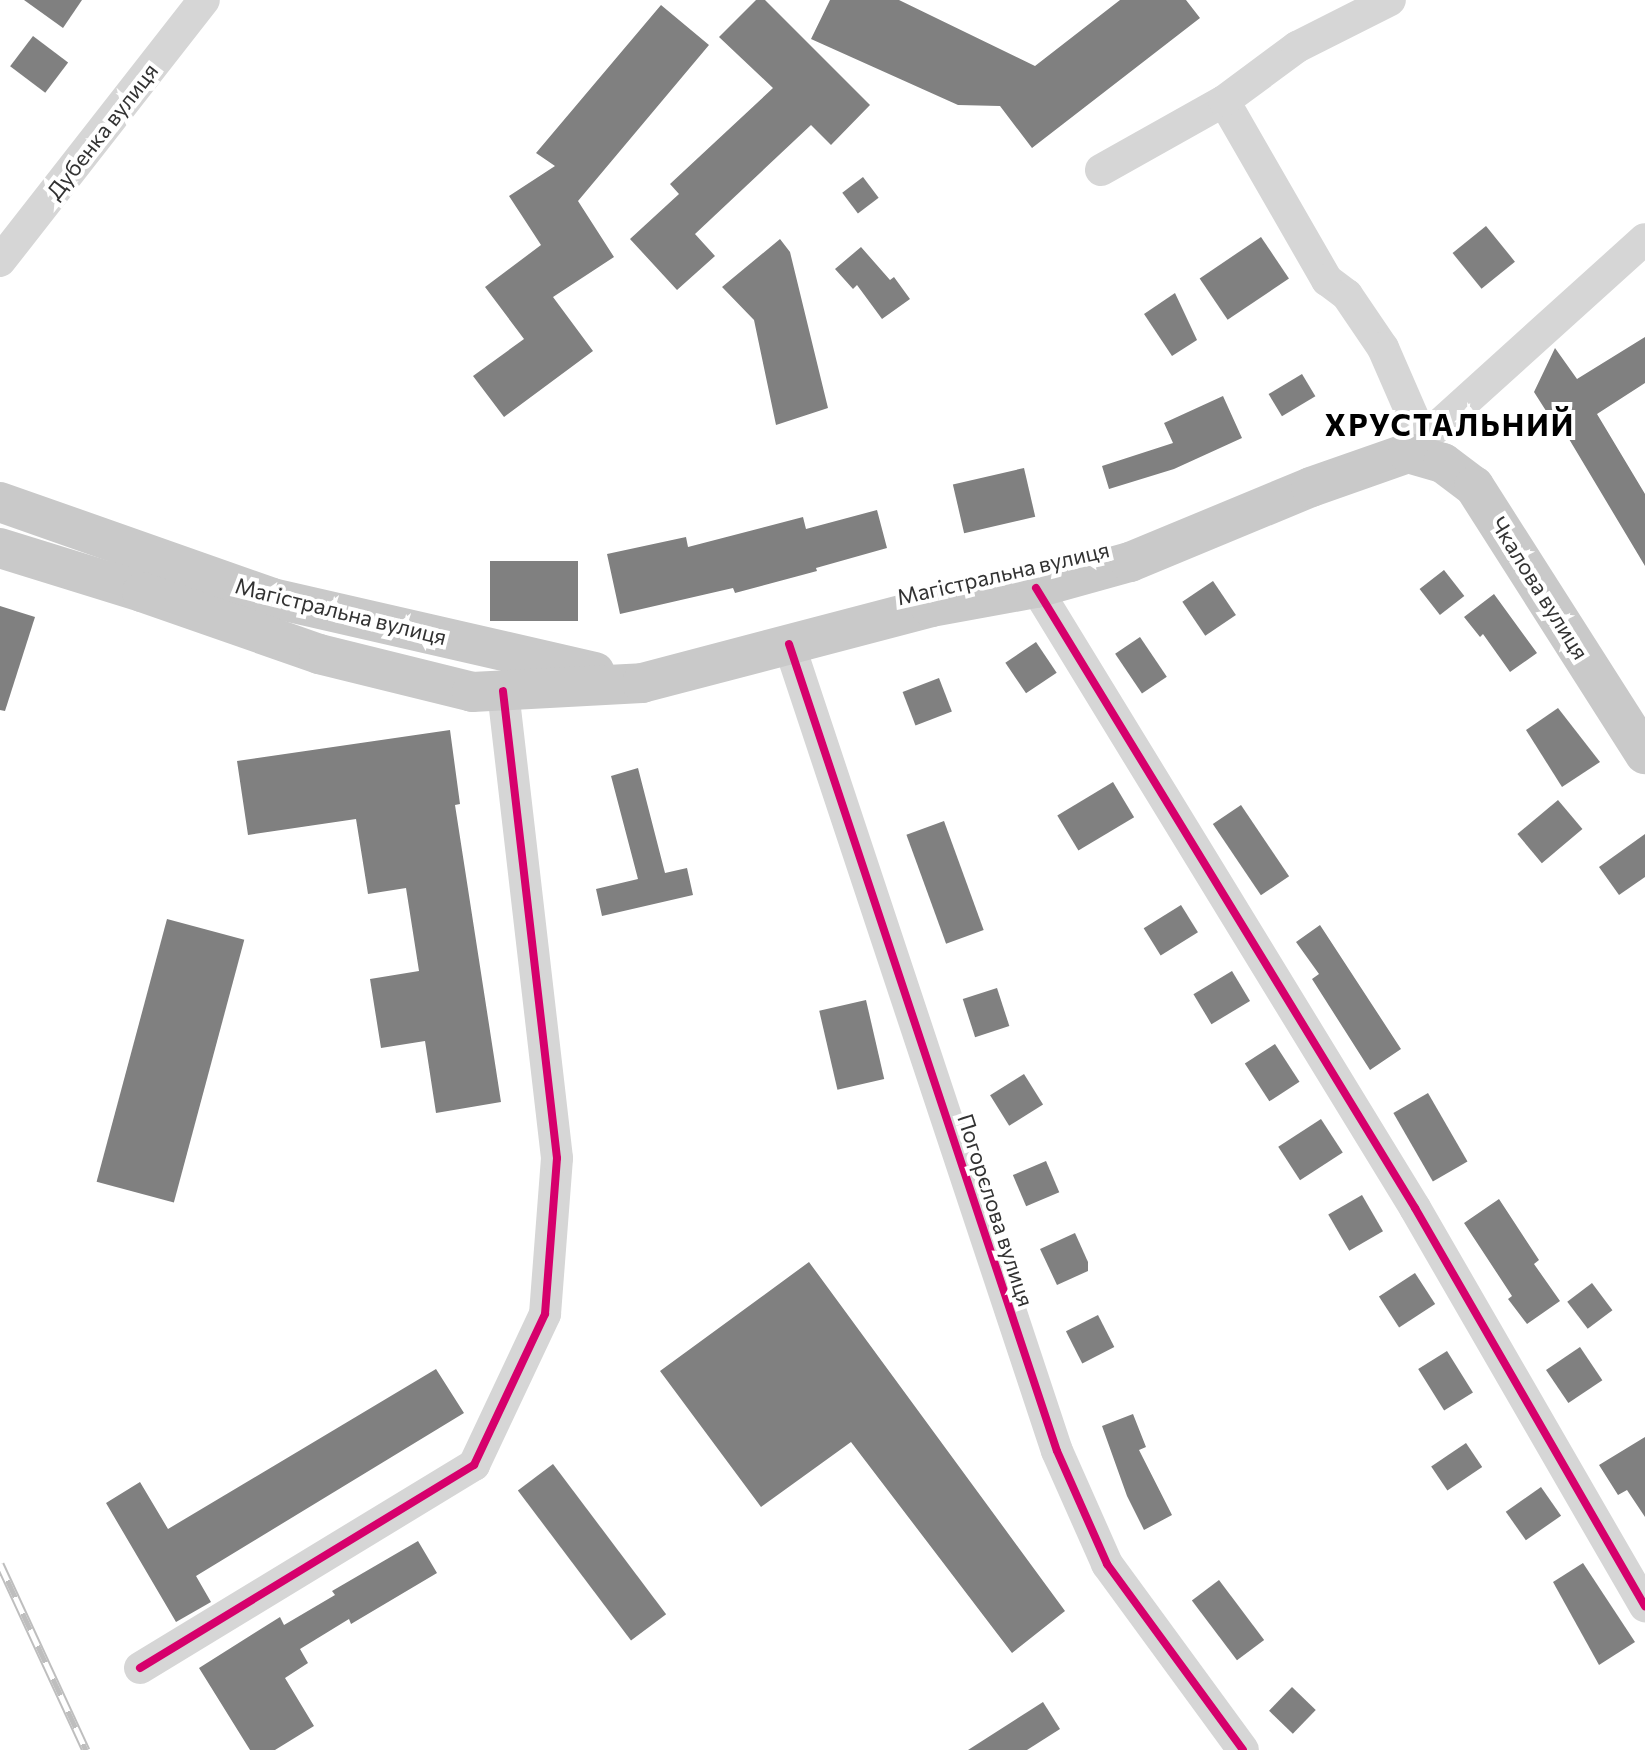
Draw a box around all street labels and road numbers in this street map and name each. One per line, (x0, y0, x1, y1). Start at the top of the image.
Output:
street label: Дубенка вулиця (41, 58, 163, 204)
street label: Чкалова вулиця (1486, 512, 1594, 664)
street label: Магістральна вулиця (894, 536, 1112, 610)
street label: Магістральна вулиця (232, 572, 450, 650)
street label: Погорєлова вулиця (952, 1110, 1040, 1310)

